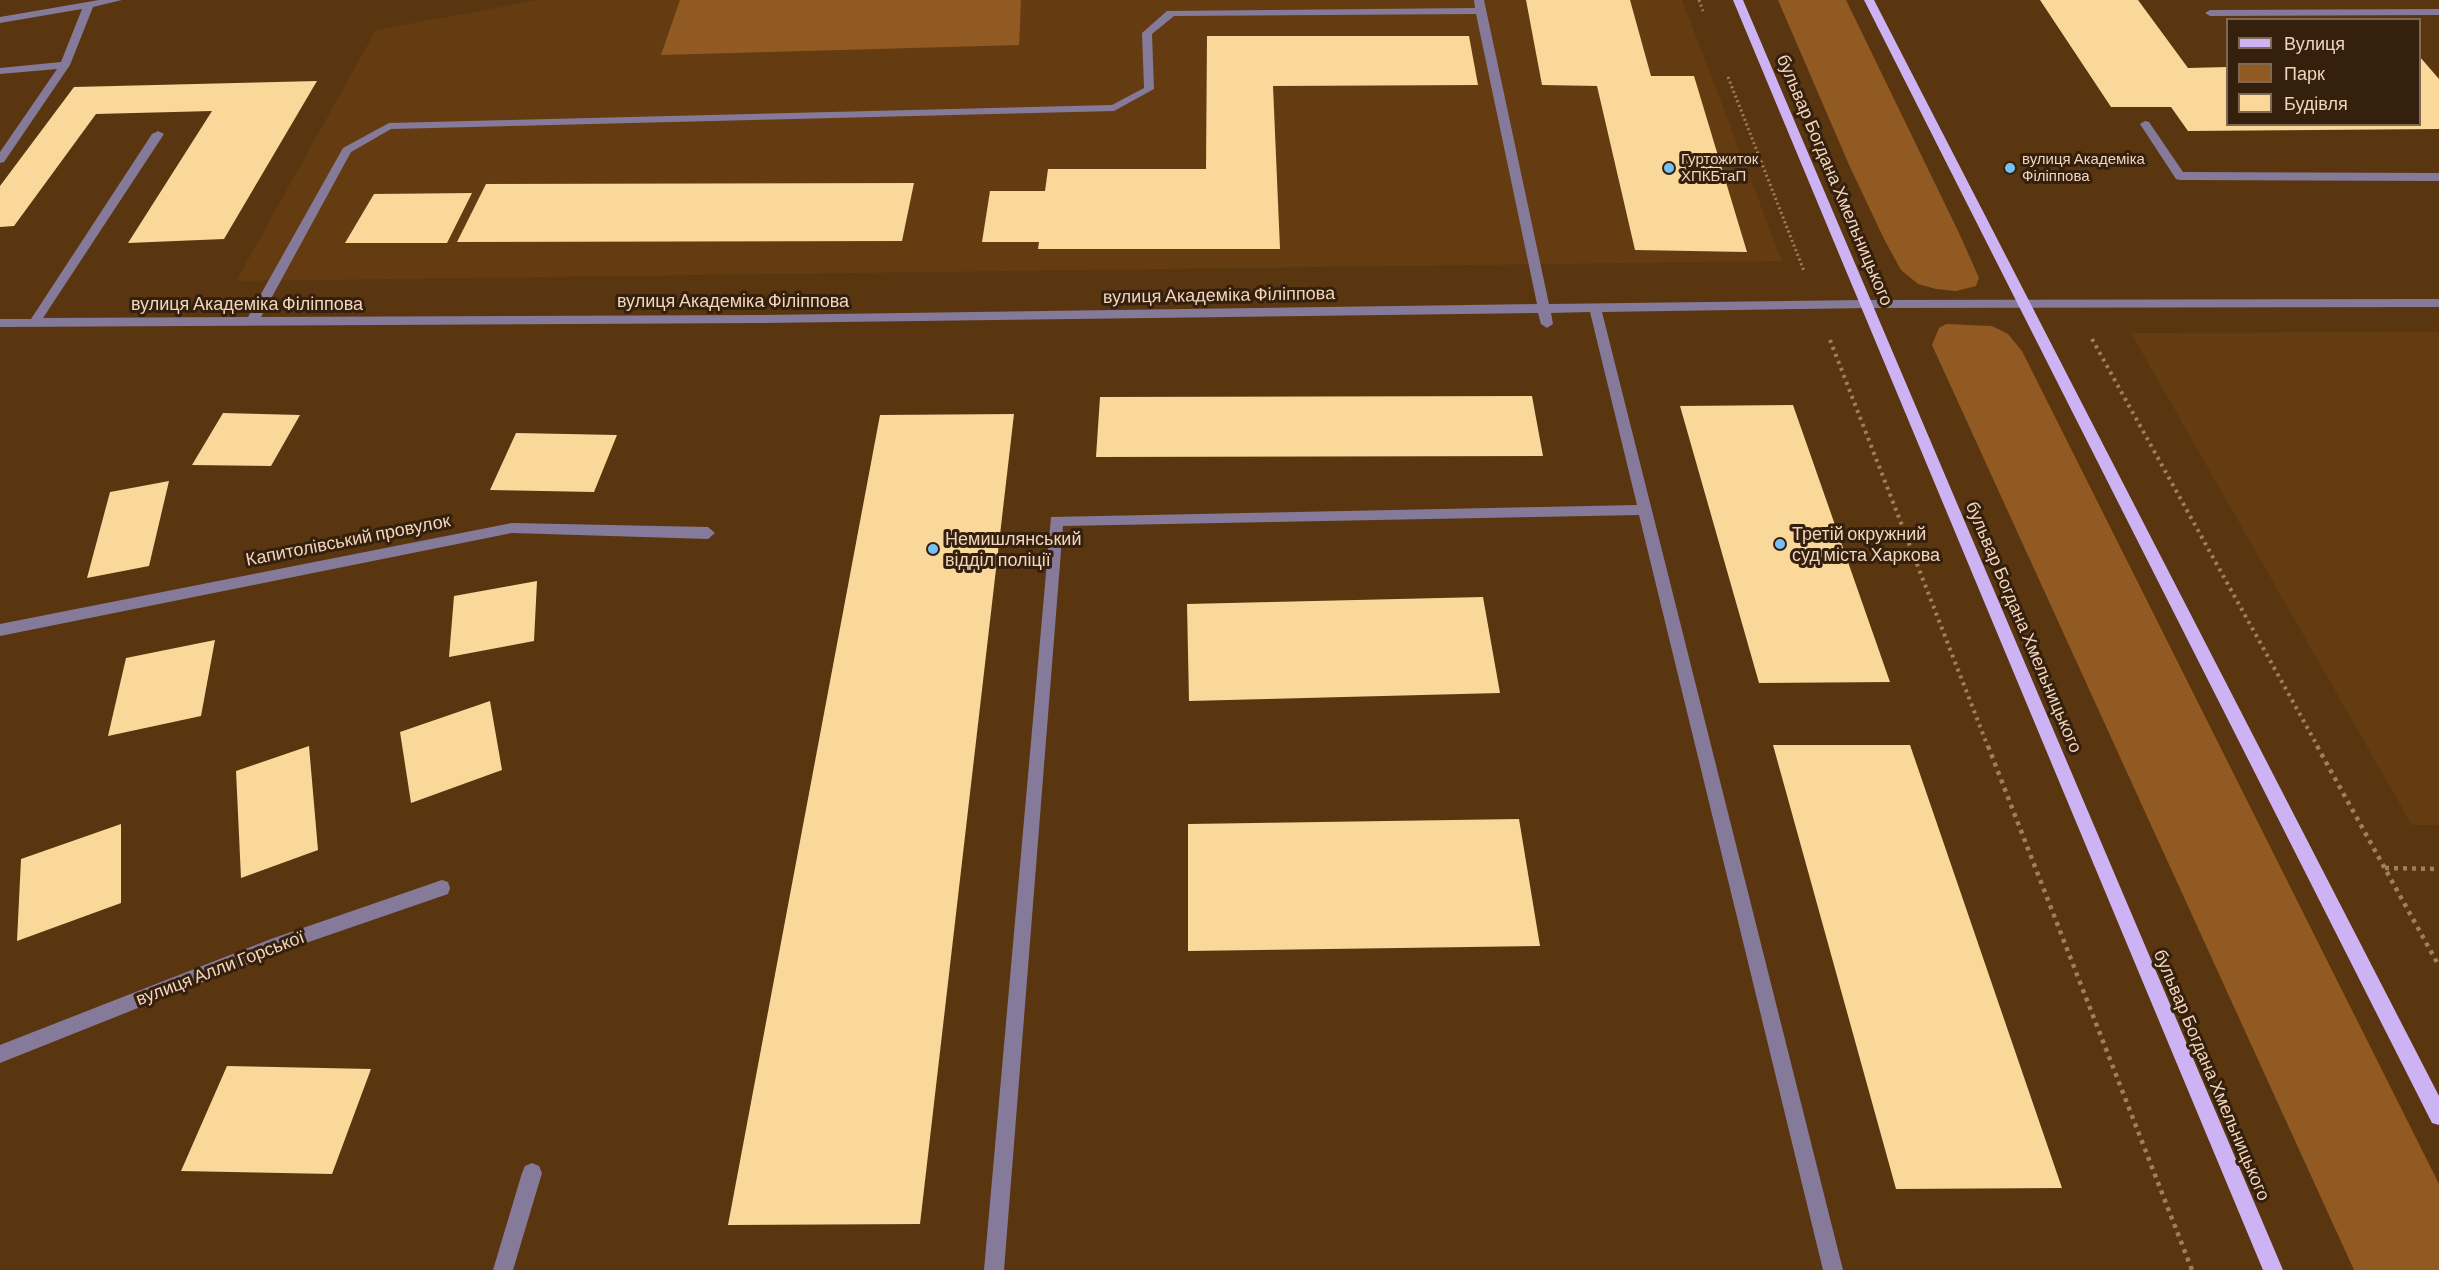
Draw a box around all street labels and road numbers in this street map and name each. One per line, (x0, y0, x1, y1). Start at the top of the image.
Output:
street label: бульвар Богдана Хмельницького (1772, 51, 1898, 309)
street label: вулиця Академіка Філіппова (1103, 282, 1335, 308)
street label: вулиця Академіка Філіппова (617, 290, 849, 312)
street label: вулиця Академіка Філіппова (131, 293, 363, 315)
street label: бульвар Богдана Хмельницького (1961, 498, 2087, 756)
street label: Капитолівський провулок (244, 510, 452, 570)
street label: вулиця Алли Горської (133, 926, 307, 1010)
street label: бульвар Богдана Хмельницького (2149, 946, 2275, 1204)

